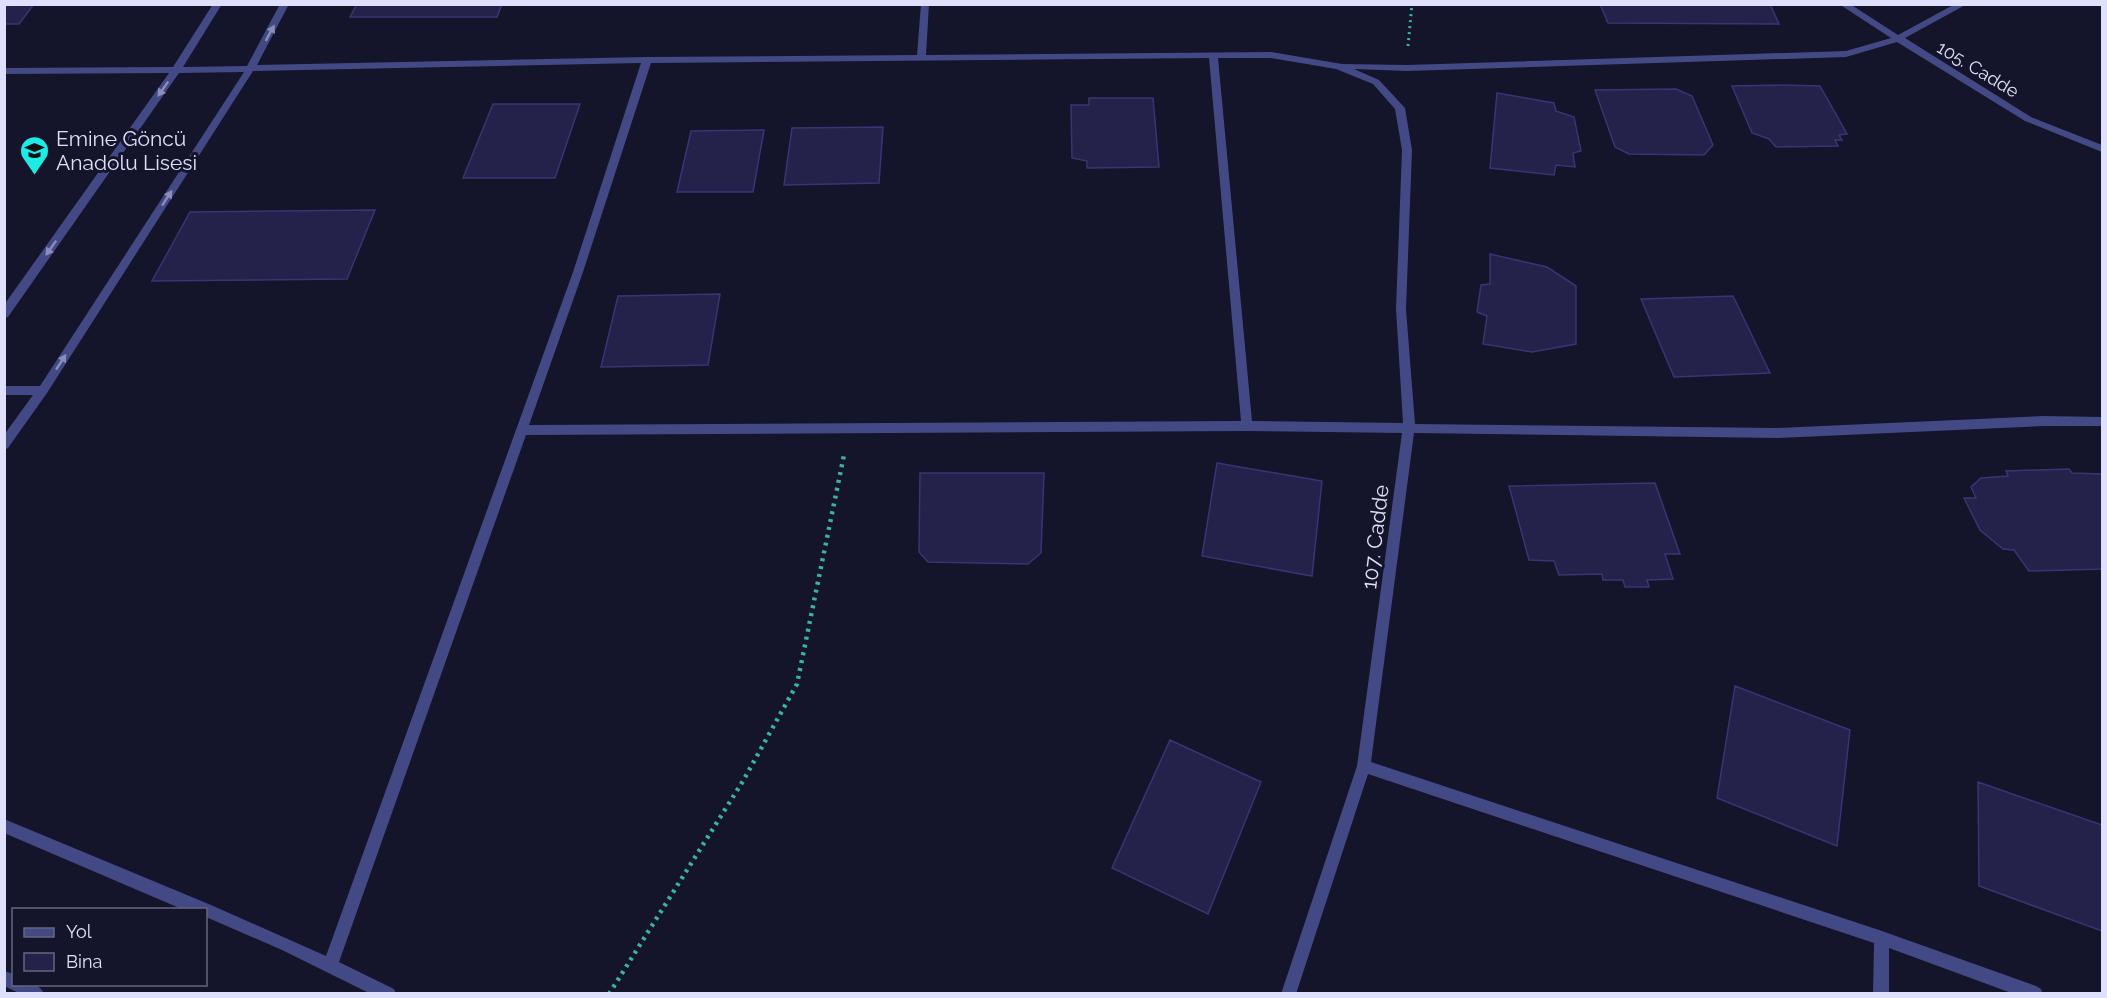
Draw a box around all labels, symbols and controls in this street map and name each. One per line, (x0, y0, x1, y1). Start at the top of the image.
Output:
one-way arrow (265, 24, 275, 41)
street label: 105. Cadde (1933, 36, 2023, 102)
one-way arrow (157, 80, 169, 96)
place label: Emine Göncü Anadolu Lisesi (56, 126, 197, 175)
school or university icon: Emine Göncü Anadolu Lisesi (19, 134, 51, 176)
one-way arrow (161, 190, 172, 207)
one-way arrow (45, 240, 57, 256)
one-way arrow (56, 354, 67, 370)
street label: 107. Cadde (1356, 483, 1394, 591)
legend (12, 908, 207, 986)
text: Yol (66, 921, 92, 942)
text: Bina (66, 951, 102, 972)

